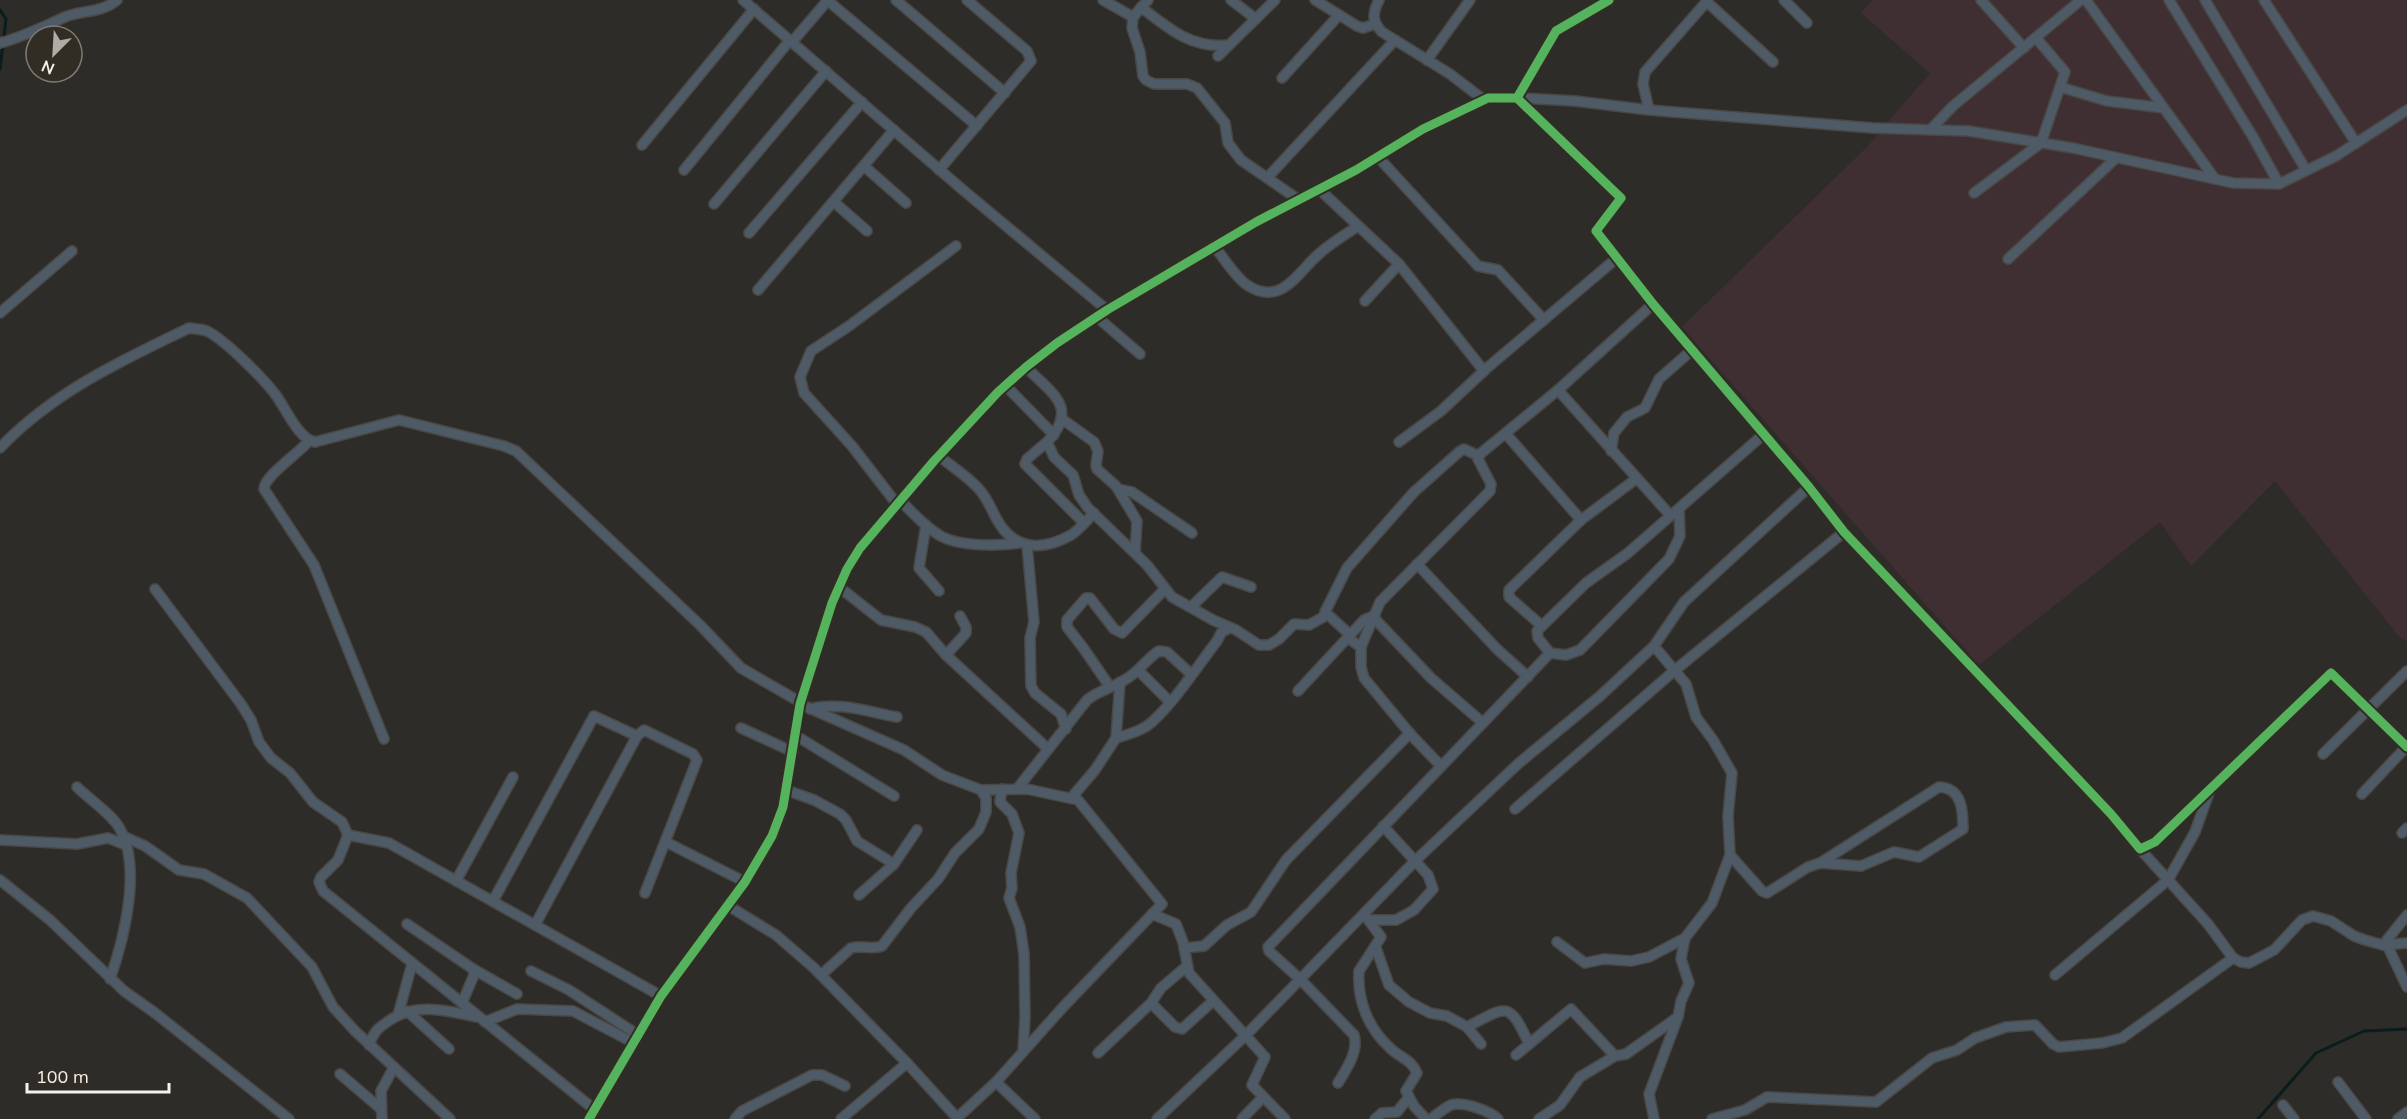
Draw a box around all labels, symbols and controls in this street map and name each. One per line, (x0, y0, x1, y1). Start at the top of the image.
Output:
north arrow (24, 24, 84, 84)
text: N (38, 56, 57, 79)
scale bar (27, 1056, 170, 1094)
text: 100 m (36, 1065, 89, 1088)

